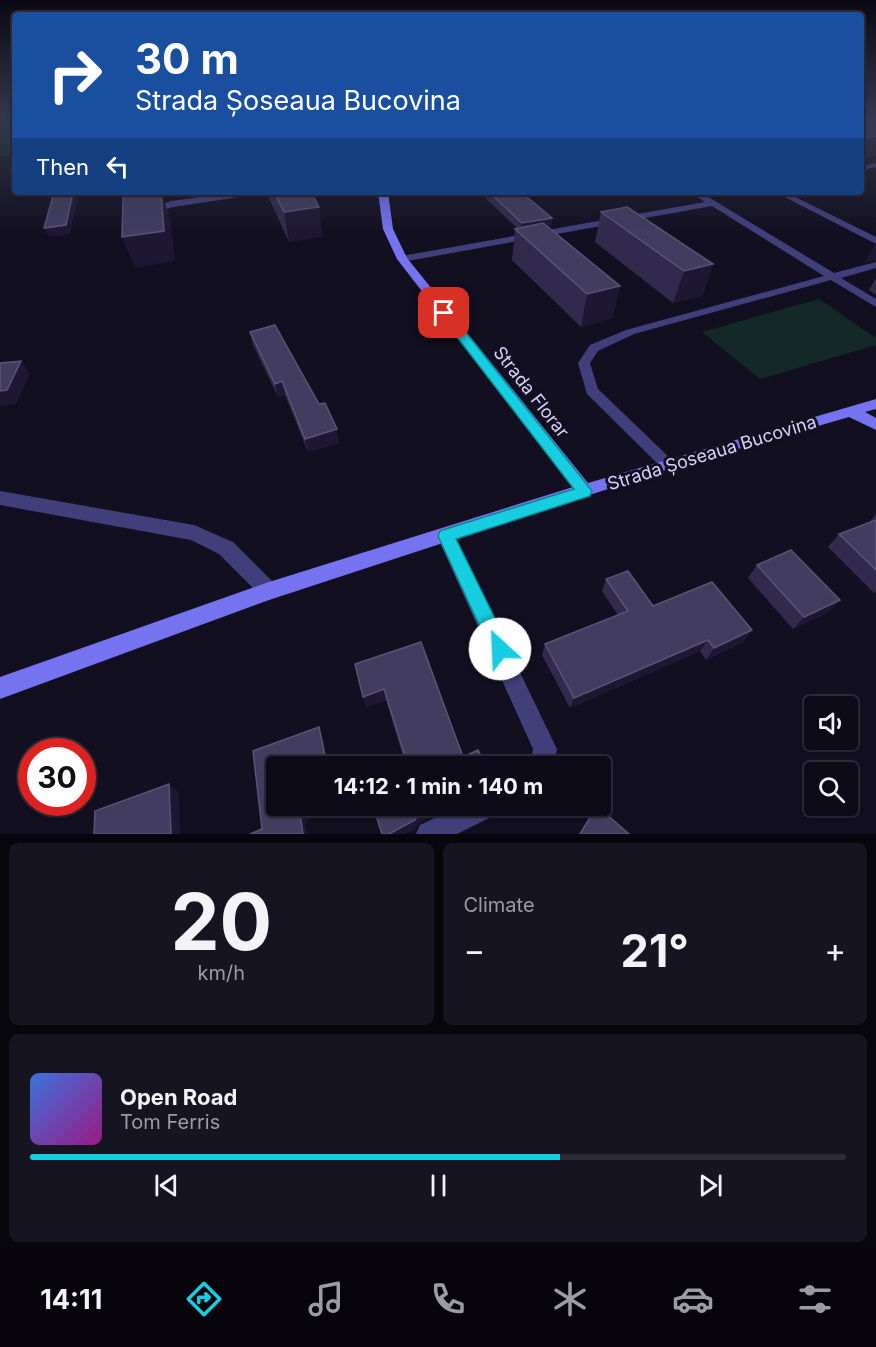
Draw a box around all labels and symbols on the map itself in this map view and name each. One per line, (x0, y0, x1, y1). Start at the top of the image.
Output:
pin (418, 287, 469, 338)
street label: Strada Florar (489, 342, 574, 442)
street label: Strada Șoseaua Bucovina (605, 411, 819, 495)
position arrow (468, 617, 532, 681)
speed limit sign: 30 (18, 738, 96, 816)

